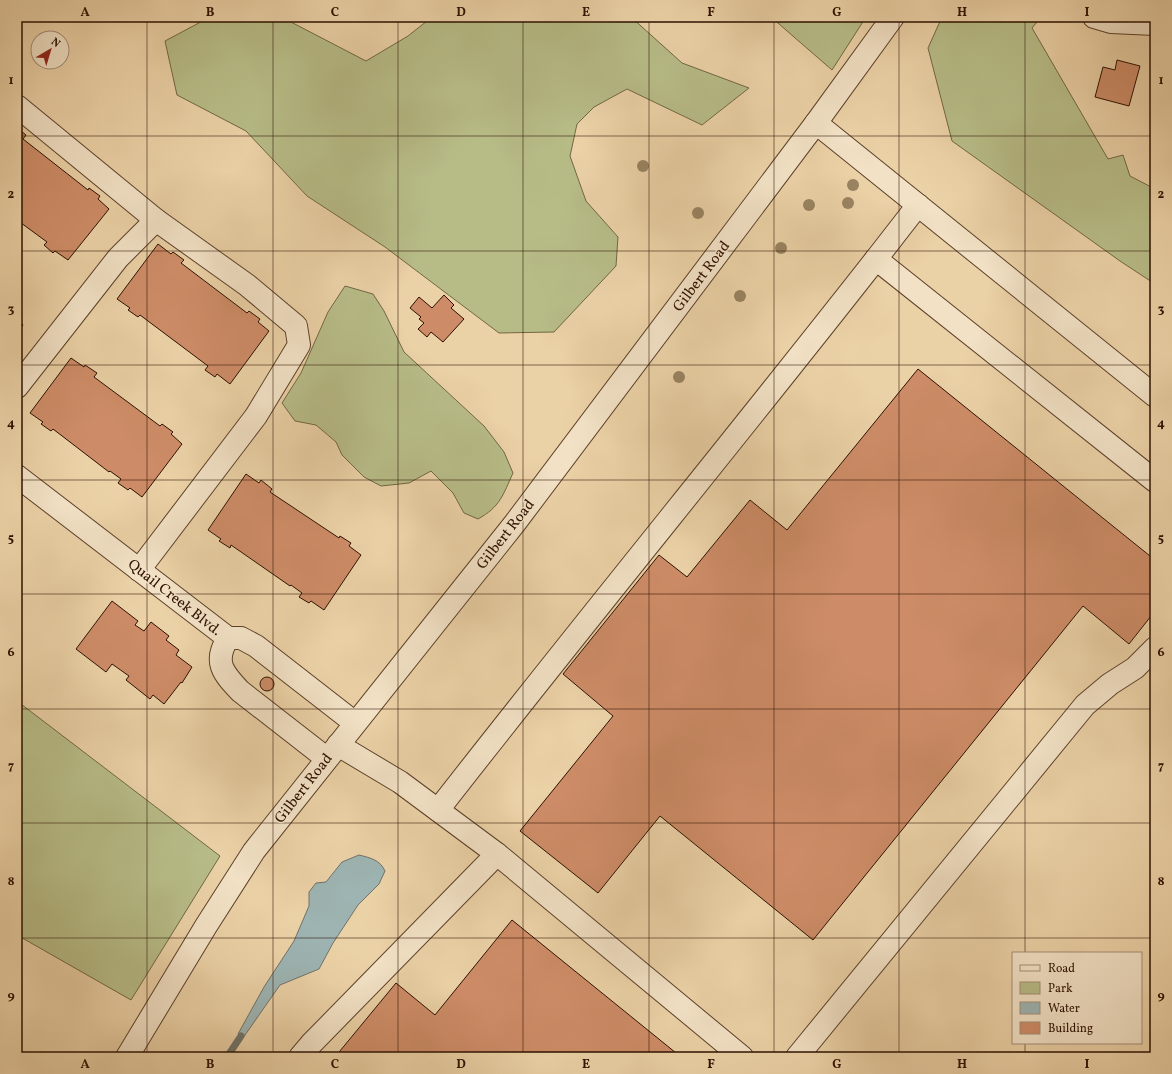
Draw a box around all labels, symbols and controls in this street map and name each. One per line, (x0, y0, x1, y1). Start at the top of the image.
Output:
text: A (80, 4, 90, 22)
text: B (206, 4, 215, 22)
text: C (331, 4, 339, 22)
text: D (456, 4, 466, 22)
text: E (582, 4, 590, 22)
text: F (707, 4, 715, 22)
text: G (832, 4, 842, 22)
text: H (957, 4, 967, 22)
text: I (1085, 4, 1090, 22)
north arrow (30, 30, 70, 70)
text: N (47, 35, 63, 52)
text: 1 (8, 72, 14, 90)
text: 1 (1158, 72, 1164, 90)
text: 2 (8, 186, 15, 204)
text: 2 (1158, 186, 1165, 204)
street label: Gilbert Road (669, 237, 736, 317)
text: 3 (8, 301, 15, 319)
text: 3 (1158, 301, 1165, 319)
text: 4 (7, 415, 15, 433)
text: 4 (1157, 415, 1165, 433)
street label: Gilbert Road (472, 495, 540, 574)
text: 5 (8, 530, 14, 548)
text: 5 (1158, 530, 1164, 548)
street label: Quail Creek Blvd. (123, 555, 225, 642)
text: 6 (7, 644, 15, 662)
text: 6 (1157, 644, 1165, 662)
street label: Gilbert Road (270, 749, 338, 828)
text: 7 (8, 758, 14, 776)
text: 7 (1158, 758, 1164, 776)
text: 8 (7, 873, 15, 891)
text: 8 (1157, 873, 1165, 891)
legend (1012, 952, 1142, 1044)
text: Road (1048, 961, 1075, 977)
text: Park (1048, 981, 1073, 997)
text: 9 (7, 987, 15, 1005)
text: 9 (1157, 987, 1165, 1005)
text: Water (1048, 1001, 1080, 1017)
text: Building (1048, 1021, 1093, 1037)
text: A (80, 1056, 90, 1074)
text: B (206, 1056, 215, 1074)
text: C (331, 1056, 339, 1074)
text: D (456, 1056, 466, 1074)
text: E (582, 1056, 590, 1074)
text: F (707, 1056, 715, 1074)
text: G (832, 1056, 842, 1074)
text: H (957, 1056, 967, 1074)
text: I (1085, 1056, 1090, 1074)

